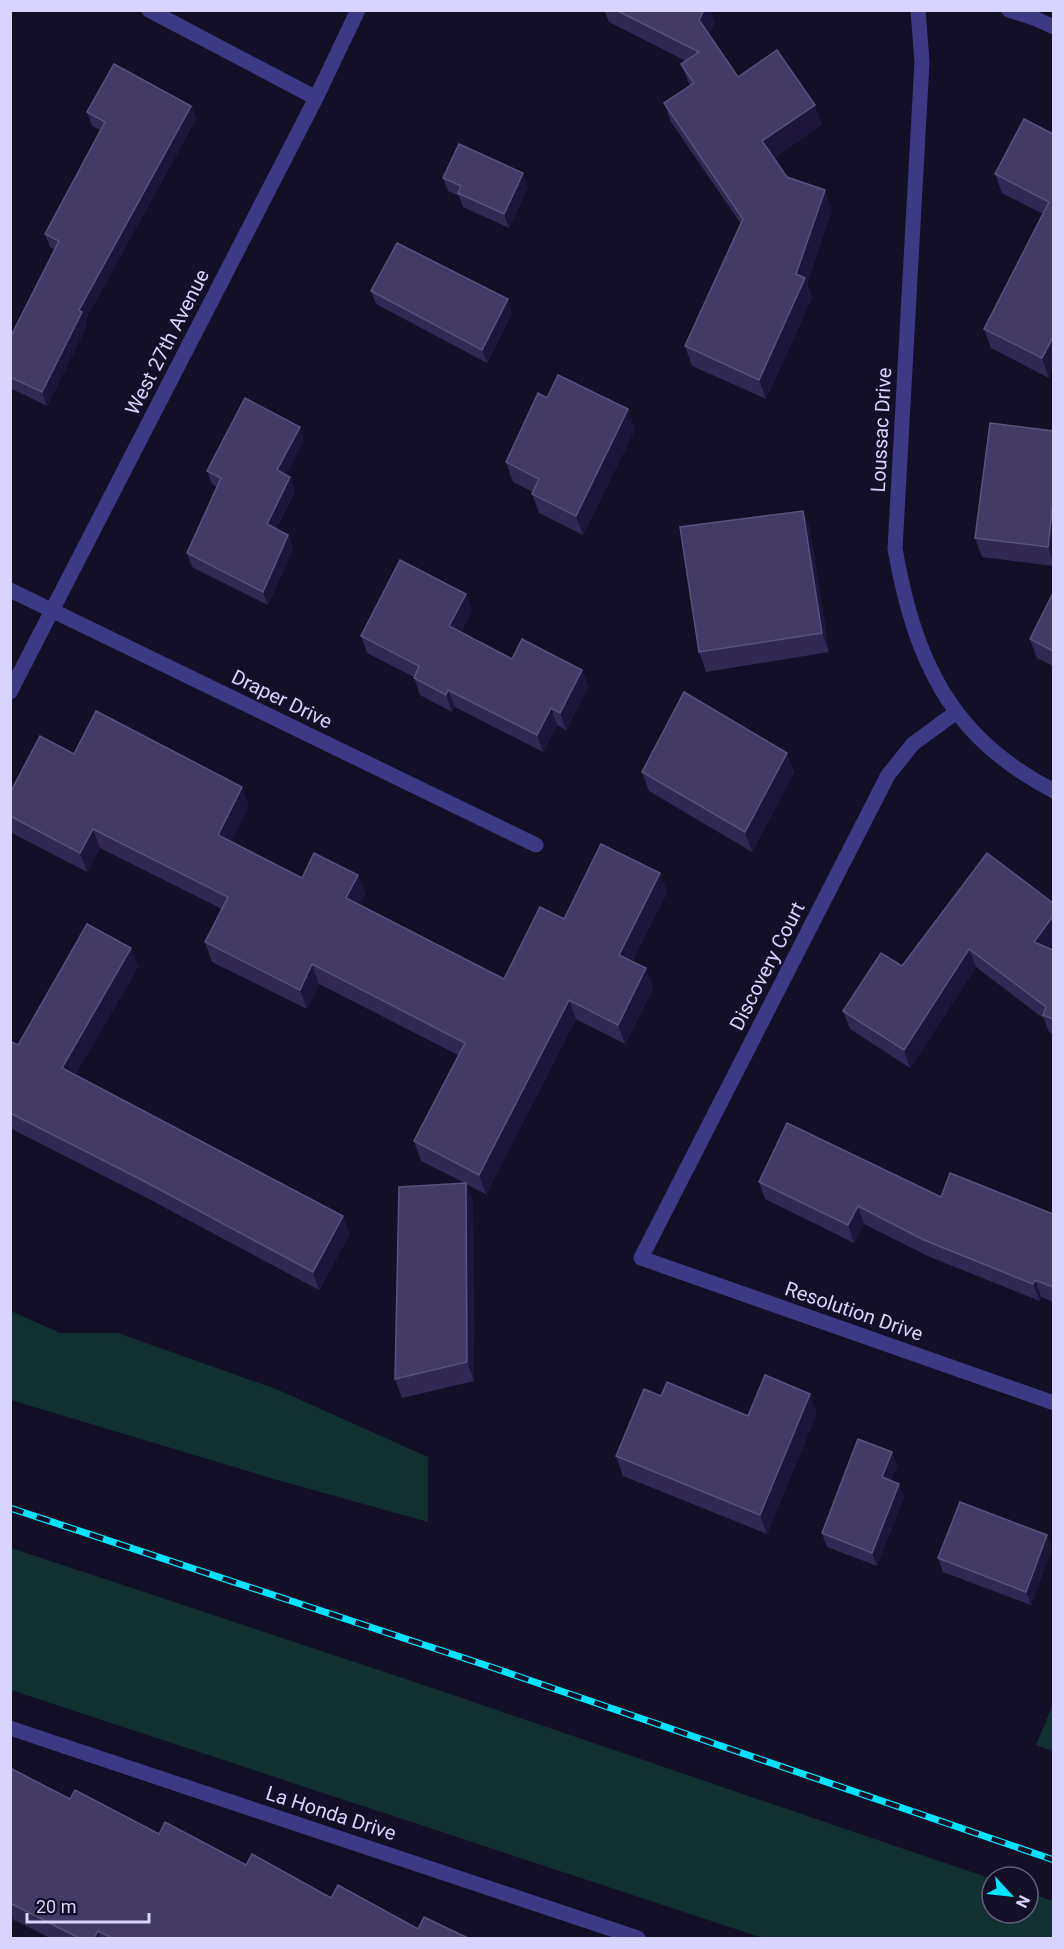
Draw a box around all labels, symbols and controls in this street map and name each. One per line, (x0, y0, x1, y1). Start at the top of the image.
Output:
street label: West 27th Avenue (120, 265, 214, 419)
street label: Loussac Drive (866, 367, 896, 493)
street label: Draper Drive (228, 664, 336, 734)
street label: Discovery Court (724, 898, 810, 1034)
street label: Resolution Drive (782, 1276, 926, 1346)
street label: La Honda Drive (263, 1781, 399, 1845)
north arrow (980, 1865, 1040, 1925)
scale bar (27, 1886, 148, 1924)
text: N (1012, 1892, 1034, 1911)
text: 20 m (36, 1896, 76, 1917)

